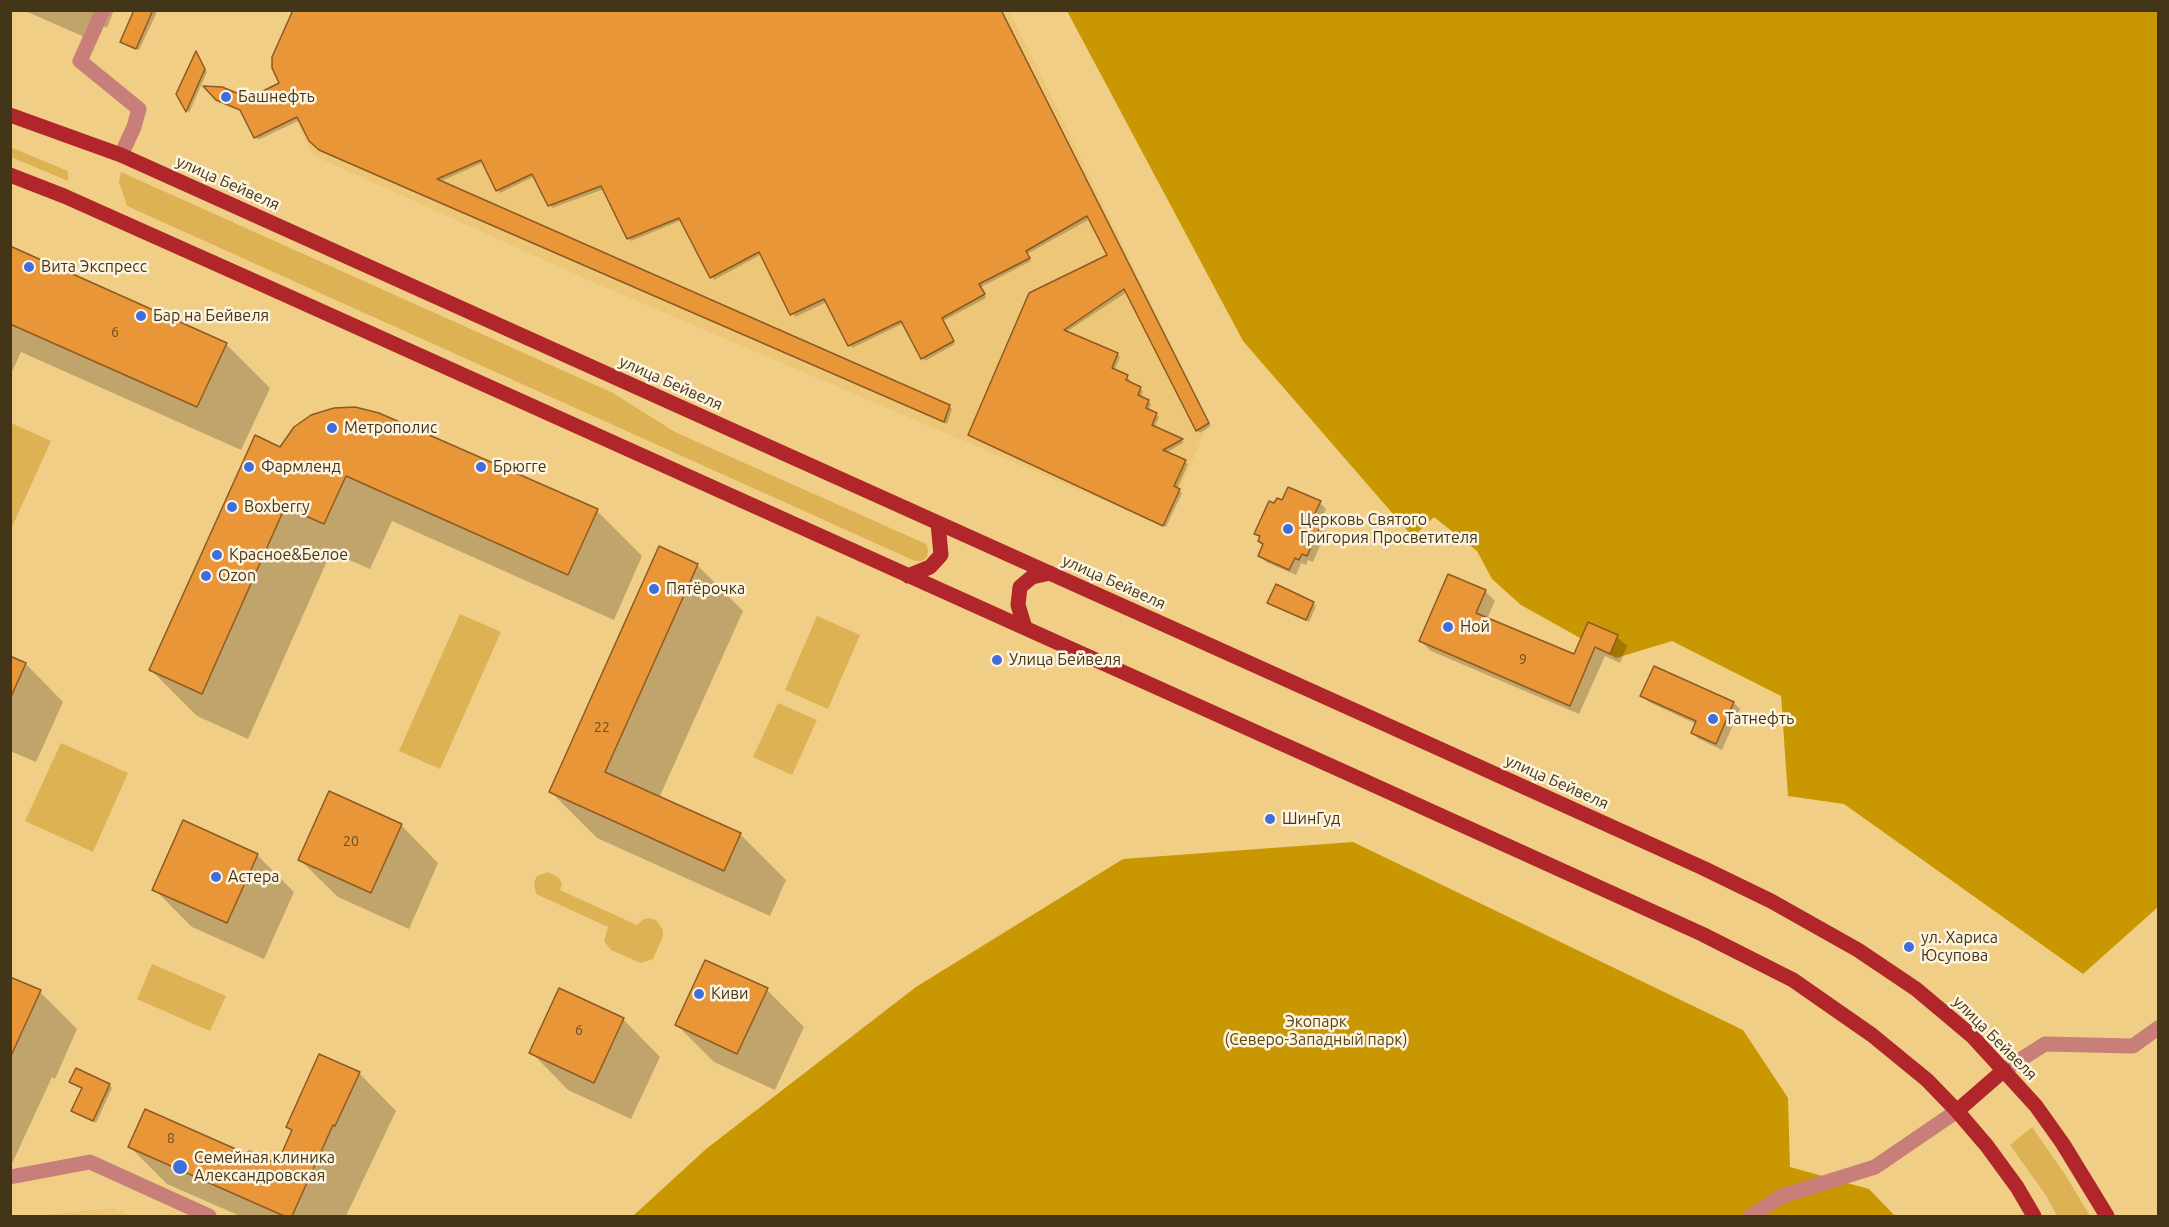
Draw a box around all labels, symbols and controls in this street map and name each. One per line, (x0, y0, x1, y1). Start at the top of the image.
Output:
place label: Башнефть (238, 87, 315, 107)
marker: Башнефть (219, 90, 233, 104)
street label: улица Бейвеля (173, 152, 283, 214)
place label: Вита Экспресс (41, 257, 147, 277)
marker: Вита Экспресс (22, 260, 36, 274)
place label: Бар на Бейвеля (153, 306, 269, 326)
marker: Бар на Бейвеля (134, 309, 148, 323)
house number: 6 (111, 324, 119, 340)
street label: улица Бейвеля (616, 352, 726, 414)
place label: Метрополис (344, 418, 437, 438)
marker: Метрополис (325, 421, 339, 435)
place label: Фармленд (261, 457, 341, 477)
place label: Брюгге (493, 457, 547, 477)
marker: Фармленд (242, 460, 256, 474)
marker: Брюгге (474, 460, 488, 474)
place label: Boxberry (244, 497, 310, 517)
marker: Boxberry (225, 500, 239, 514)
place label: Церковь Святого Григория Просветителя (1300, 510, 1478, 548)
marker: Церковь Святого Григория Просветителя (1281, 522, 1295, 536)
place label: Красное&Белое (229, 545, 348, 565)
marker: Красное&Белое (210, 548, 224, 562)
street label: улица Бейвеля (1059, 551, 1169, 613)
place label: Ozon (218, 566, 256, 586)
marker: Ozon (199, 569, 213, 583)
place label: Пятёрочка (666, 579, 745, 599)
marker: Пятёрочка (647, 582, 661, 596)
place label: Ной (1460, 617, 1490, 637)
marker: Ной (1441, 620, 1455, 634)
place label: Улица Бейвеля (1009, 650, 1121, 670)
house number: 9 (1519, 651, 1527, 667)
marker: Улица Бейвеля (990, 653, 1004, 667)
place label: Татнефть (1725, 709, 1794, 729)
marker: Татнефть (1706, 712, 1720, 726)
house number: 22 (594, 719, 610, 735)
street label: улица Бейвеля (1502, 751, 1612, 813)
place label: ШинГуд (1282, 809, 1340, 829)
marker: ШинГуд (1263, 812, 1277, 826)
house number: 20 (343, 833, 359, 849)
place label: Астера (228, 867, 280, 887)
marker: Астера (209, 870, 223, 884)
place label: ул. Хариса Юсупова (1921, 928, 1998, 966)
marker: ул. Хариса Юсупова (1902, 940, 1916, 954)
place label: Киви (711, 984, 749, 1004)
marker: Киви (692, 987, 706, 1001)
street label: улица Бейвеля (1949, 992, 2041, 1084)
park label: Экопарк (Северо-Западный парк) (1224, 1012, 1408, 1050)
house number: 6 (575, 1022, 583, 1038)
house number: 8 (167, 1130, 175, 1146)
place label: Семейная клиника Александровская (194, 1148, 335, 1186)
marker: Семейная клиника Александровская (171, 1158, 189, 1176)

